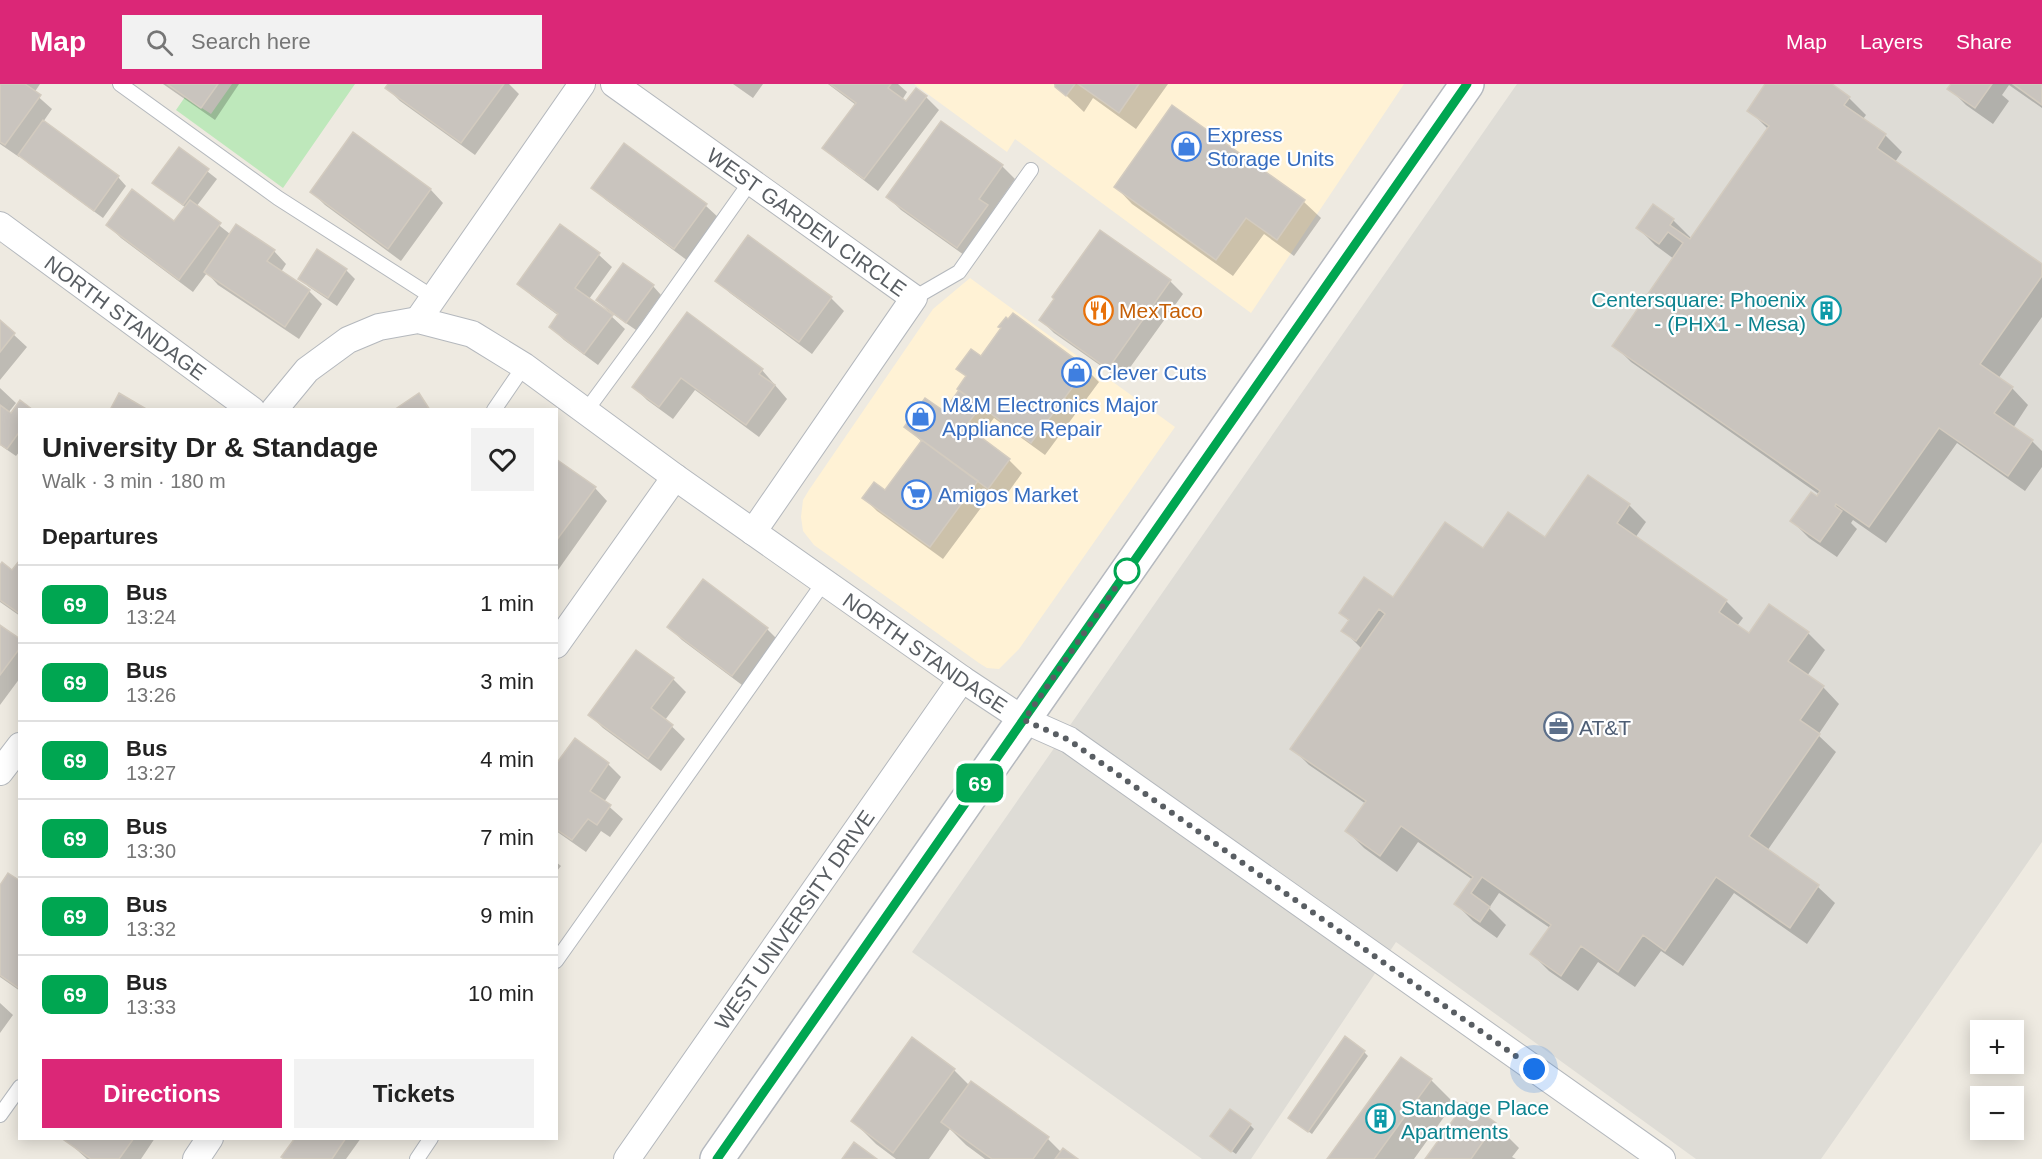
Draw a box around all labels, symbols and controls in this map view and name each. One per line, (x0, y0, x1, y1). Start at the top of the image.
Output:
search box (122, 15, 542, 69)
text: Map (30, 26, 86, 57)
icon: search (143, 26, 176, 59)
text: Search here (191, 29, 311, 54)
text: Map (1786, 30, 1827, 53)
text: Layers (1860, 30, 1923, 53)
text: Share (1956, 30, 2012, 53)
place label: Express Storage Units (1207, 123, 1334, 170)
shop icon: Express Storage Units (1170, 130, 1202, 162)
street label: WEST GARDEN CIRCLE (703, 143, 911, 300)
street label: NORTH STANDAGE (41, 251, 211, 384)
place label: Centersquare: Phoenix - (PHX1 - Mesa) (1591, 288, 1806, 335)
restaurant icon: MexTaco (1082, 294, 1114, 326)
building icon: Centersquare: Phoenix - (PHX1 - Mesa) (1811, 295, 1843, 327)
place label: MexTaco (1119, 299, 1203, 322)
shop icon: Clever Cuts (1060, 356, 1092, 388)
place label: Clever Cuts (1097, 361, 1207, 384)
place label: M&M Electronics Major Appliance Repair (942, 393, 1158, 440)
shop icon: M&M Electronics Major Appliance Repair (905, 400, 937, 432)
button: heart (471, 428, 534, 491)
text: University Dr & Standage (42, 432, 378, 463)
text: Walk · 3 min · 180 m (42, 470, 226, 492)
supermarket icon: Amigos Market (901, 478, 933, 510)
place label: Amigos Market (938, 483, 1078, 506)
text: Departures (42, 524, 158, 549)
unlabelled marker (1114, 558, 1140, 584)
text: Bus (126, 580, 168, 605)
street label: NORTH STANDAGE (839, 588, 1012, 717)
text: 1 min (480, 591, 534, 616)
text: 69 (63, 593, 87, 616)
text: 13:24 (126, 606, 176, 628)
text: Bus (126, 658, 168, 683)
text: 3 min (480, 669, 534, 694)
text: 69 (63, 671, 87, 694)
text: 13:26 (126, 684, 176, 706)
office icon: AT&T (1542, 711, 1574, 743)
place label: AT&T (1579, 716, 1631, 739)
text: Bus (126, 736, 168, 761)
text: 4 min (480, 747, 534, 772)
text: 69 (63, 749, 87, 772)
text: 13:27 (126, 762, 176, 784)
line badge: 69 (953, 764, 1007, 802)
text: 69 (968, 772, 992, 795)
street label: WEST UNIVERSITY DRIVE (710, 806, 879, 1034)
text: Bus (126, 814, 168, 839)
text: 7 min (480, 825, 534, 850)
text: 69 (63, 827, 87, 850)
text: 13:30 (126, 840, 176, 862)
text: Bus (126, 892, 168, 917)
text: 9 min (480, 903, 534, 928)
text: 69 (63, 905, 87, 928)
text: 13:32 (126, 918, 176, 940)
text: Bus (126, 970, 168, 995)
text: 10 min (468, 981, 534, 1006)
text: 69 (63, 983, 87, 1006)
text: 13:33 (126, 996, 176, 1018)
map controls (1970, 1020, 2024, 1140)
button: + (1970, 1020, 2024, 1074)
your location (1519, 1054, 1549, 1084)
button: Directions (42, 1059, 282, 1128)
button: Tickets (294, 1059, 534, 1128)
button: − (1970, 1086, 2024, 1140)
place label: Standage Place Apartments (1401, 1096, 1549, 1143)
building icon: Standage Place Apartments (1364, 1103, 1396, 1135)

